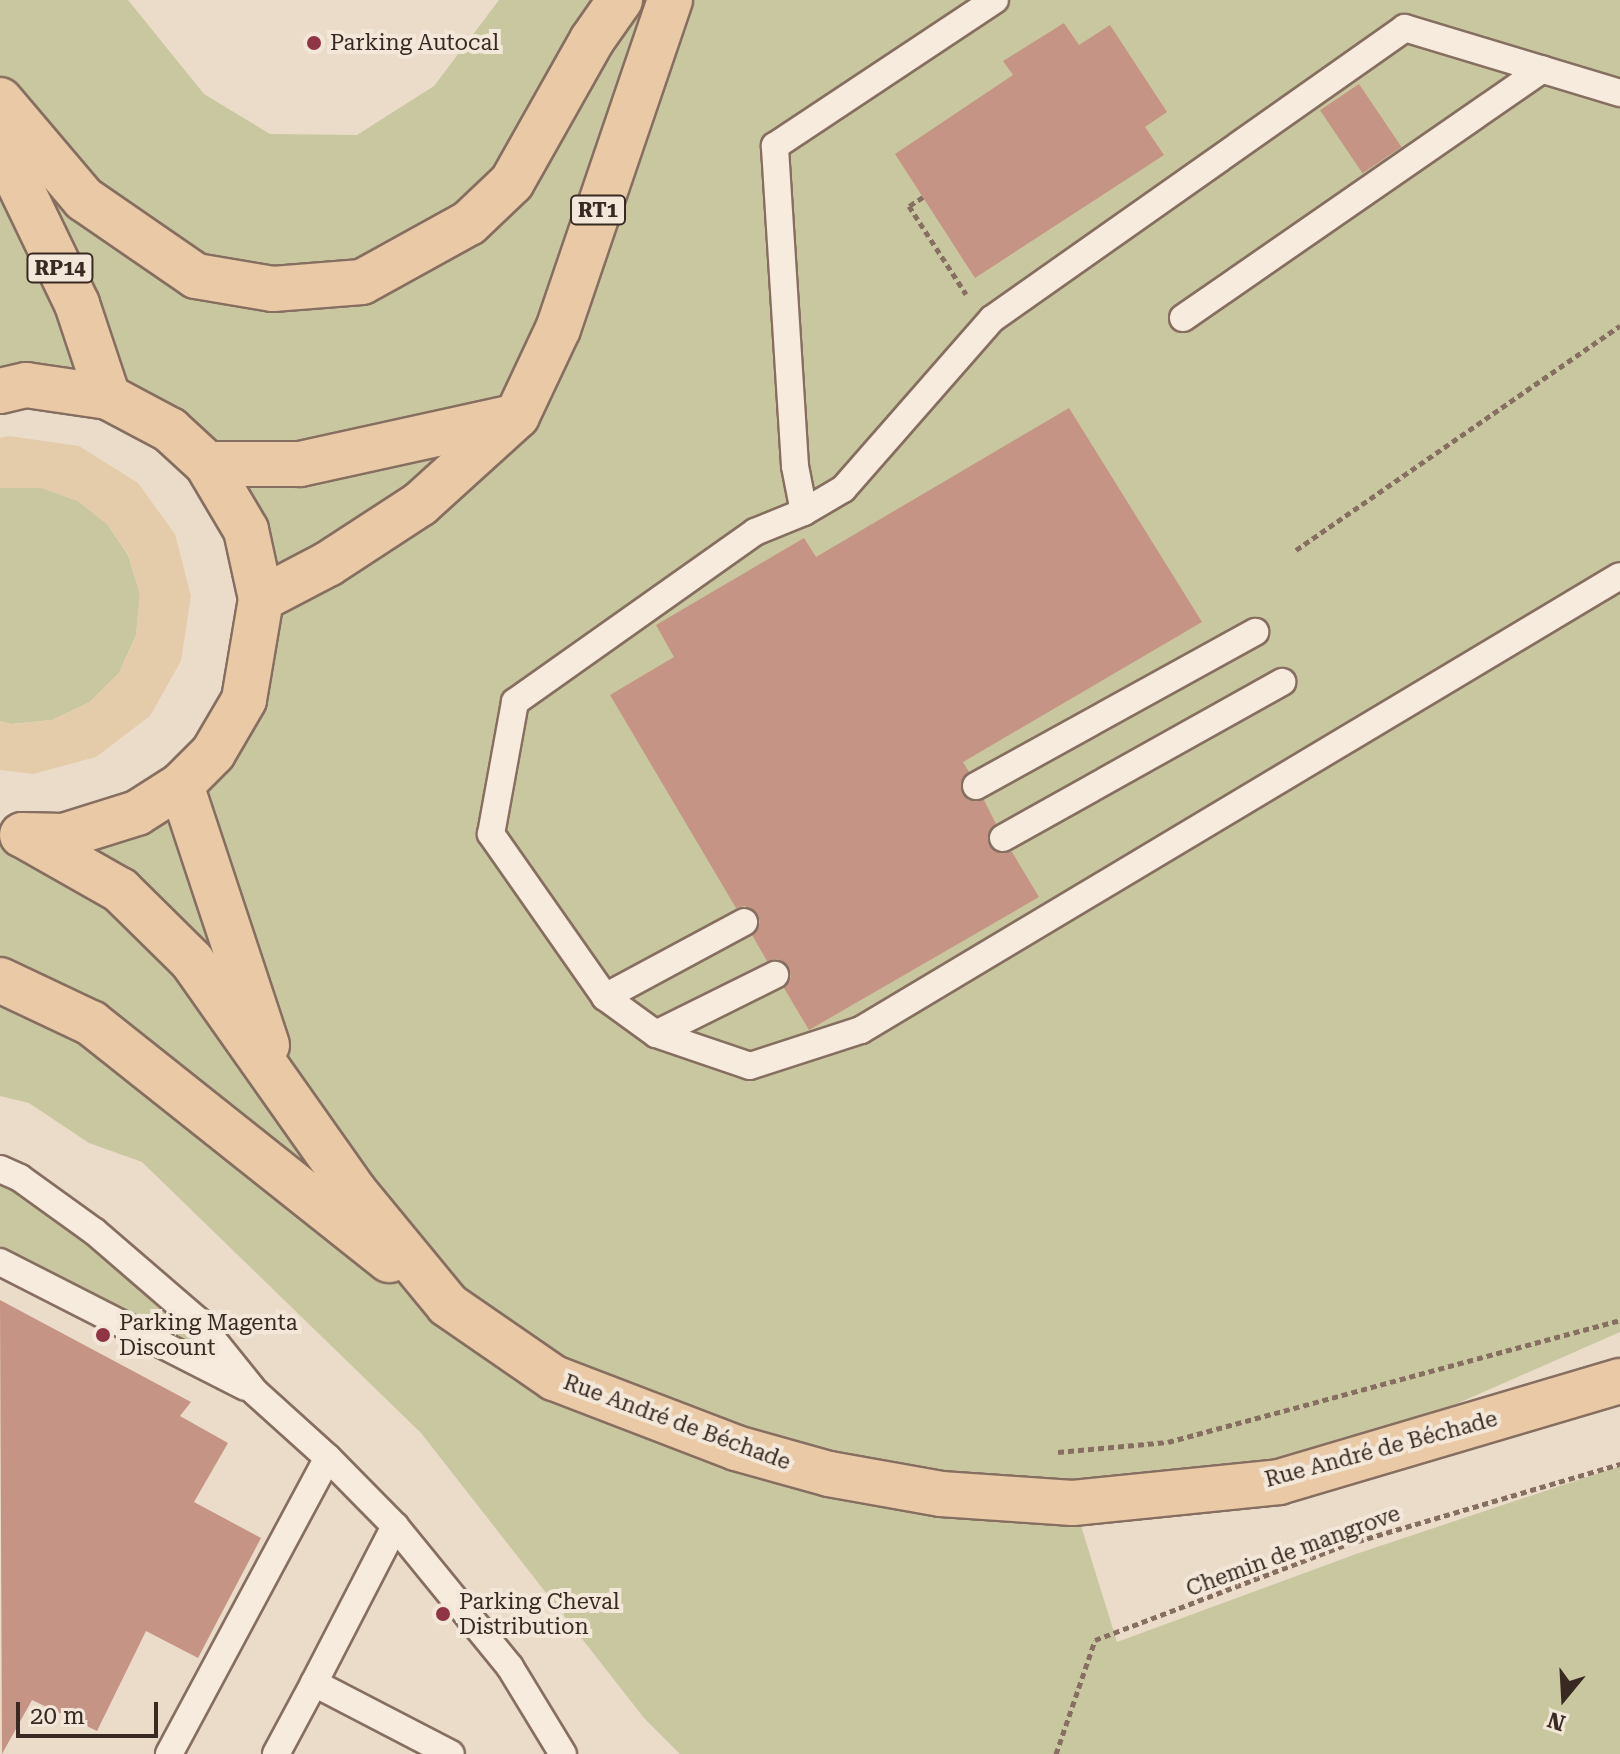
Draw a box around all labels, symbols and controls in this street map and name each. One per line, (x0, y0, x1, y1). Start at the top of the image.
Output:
place label: Parking Autocal (330, 30, 499, 56)
marker: Parking Autocal (305, 34, 323, 52)
road number: RT1 (570, 194, 626, 226)
road number: RP14 (26, 252, 94, 284)
place label: Parking Magenta Discount (119, 1309, 298, 1360)
marker: Parking Magenta Discount (94, 1326, 112, 1344)
street label: Rue André de Béchade (560, 1369, 794, 1475)
street label: Rue André de Béchade (1262, 1405, 1500, 1493)
street label: Chemin de mangrove (1182, 1500, 1404, 1602)
place label: Parking Cheval Distribution (459, 1588, 620, 1640)
marker: Parking Cheval Distribution (434, 1605, 452, 1623)
north arrow (1524, 1658, 1604, 1738)
scale bar (20, 1686, 162, 1736)
text: 20 m (30, 1702, 85, 1730)
text: N (1545, 1707, 1568, 1736)

